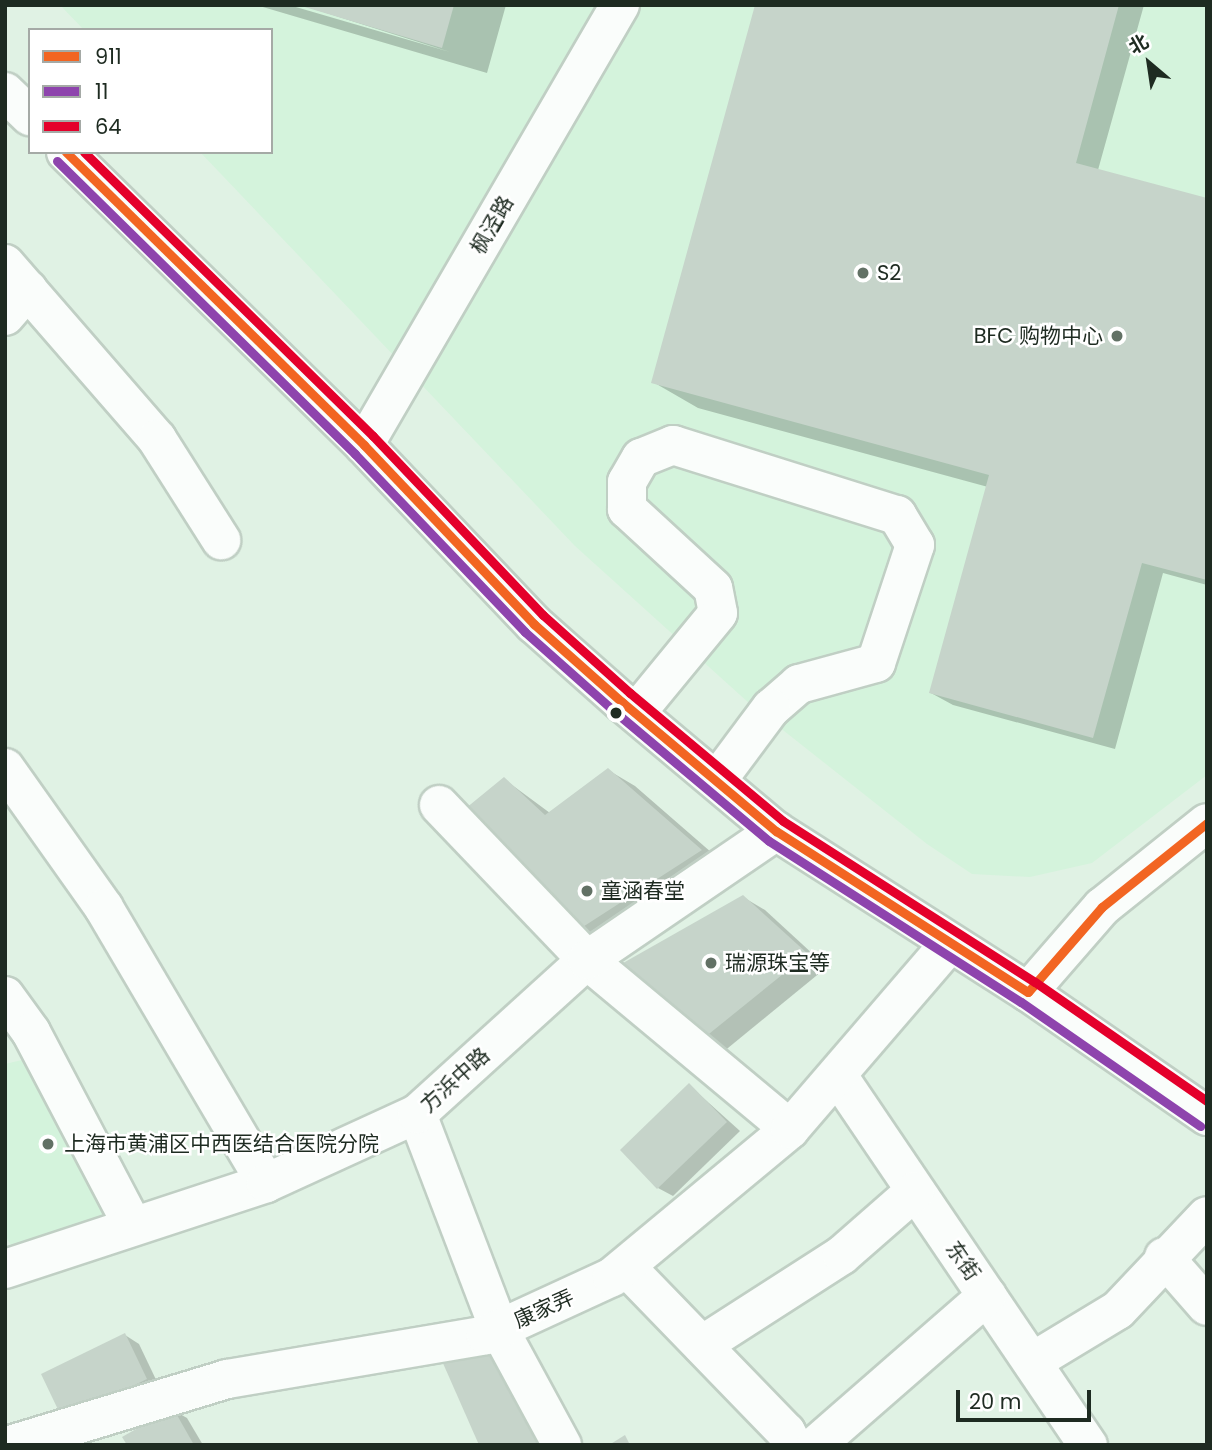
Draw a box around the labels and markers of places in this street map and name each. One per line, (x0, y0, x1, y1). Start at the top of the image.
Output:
place label: S2 (877, 260, 901, 286)
marker: S2 (855, 265, 871, 281)
place label: BFC 购物中心 (974, 323, 1103, 349)
marker: BFC 购物中心 (1109, 328, 1125, 344)
unlabelled marker (609, 706, 623, 720)
place label: 童涵春堂 (601, 878, 685, 904)
marker: 童涵春堂 (579, 883, 595, 899)
place label: 瑞源珠宝等 (725, 950, 830, 976)
marker: 瑞源珠宝等 (703, 955, 719, 971)
place label: 上海市黄浦区中西医结合医院分院 (64, 1131, 379, 1157)
marker: 上海市黄浦区中西医结合医院分院 (38, 1134, 58, 1154)

